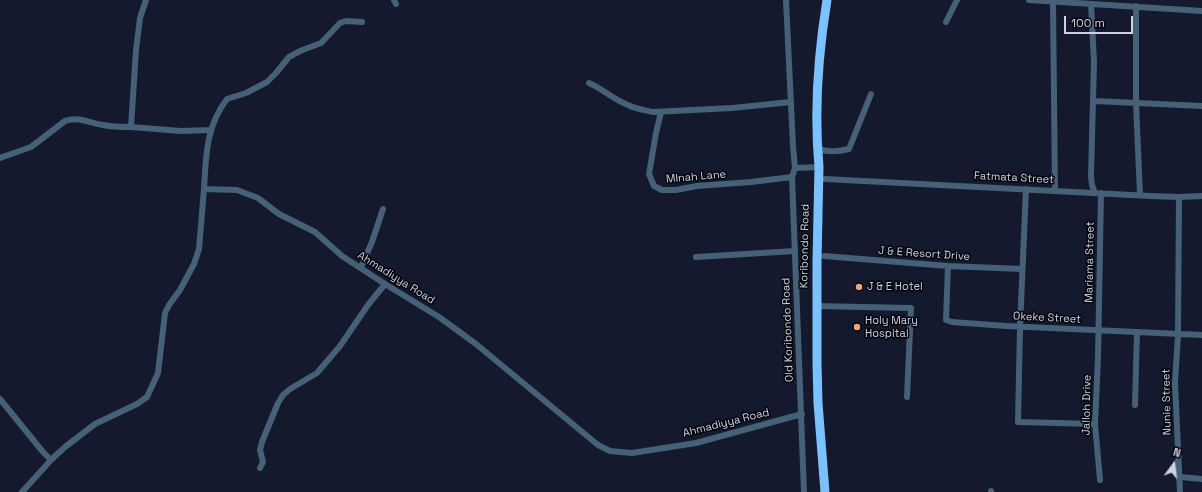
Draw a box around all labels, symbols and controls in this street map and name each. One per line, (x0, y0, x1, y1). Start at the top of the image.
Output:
scale bar (1066, 8, 1135, 34)
text: 100 m (1071, 15, 1105, 31)
street label: MInah Lane (665, 168, 727, 186)
street label: Fatmata Street (974, 169, 1054, 187)
street label: Koribondo Road (798, 204, 812, 288)
street label: Mariama Street (1083, 221, 1097, 303)
street label: J & E Resort Drive (878, 244, 970, 264)
street label: Ahmadiyya Road (355, 249, 437, 307)
street label: Old Koribondo Road (780, 278, 796, 382)
place label: J & E Hotel (867, 280, 923, 294)
marker: J & E Hotel (854, 282, 864, 292)
street label: Okeke Street (1013, 310, 1081, 326)
place label: Holy Mary Hospital (865, 314, 918, 340)
marker: Holy Mary Hospital (852, 322, 862, 332)
street label: Nunie Street (1160, 369, 1174, 435)
street label: Jalloh Drive (1080, 375, 1094, 435)
street label: Ahmadiyya Road (681, 406, 771, 440)
north arrow (1154, 444, 1194, 484)
text: N (1172, 445, 1182, 460)

